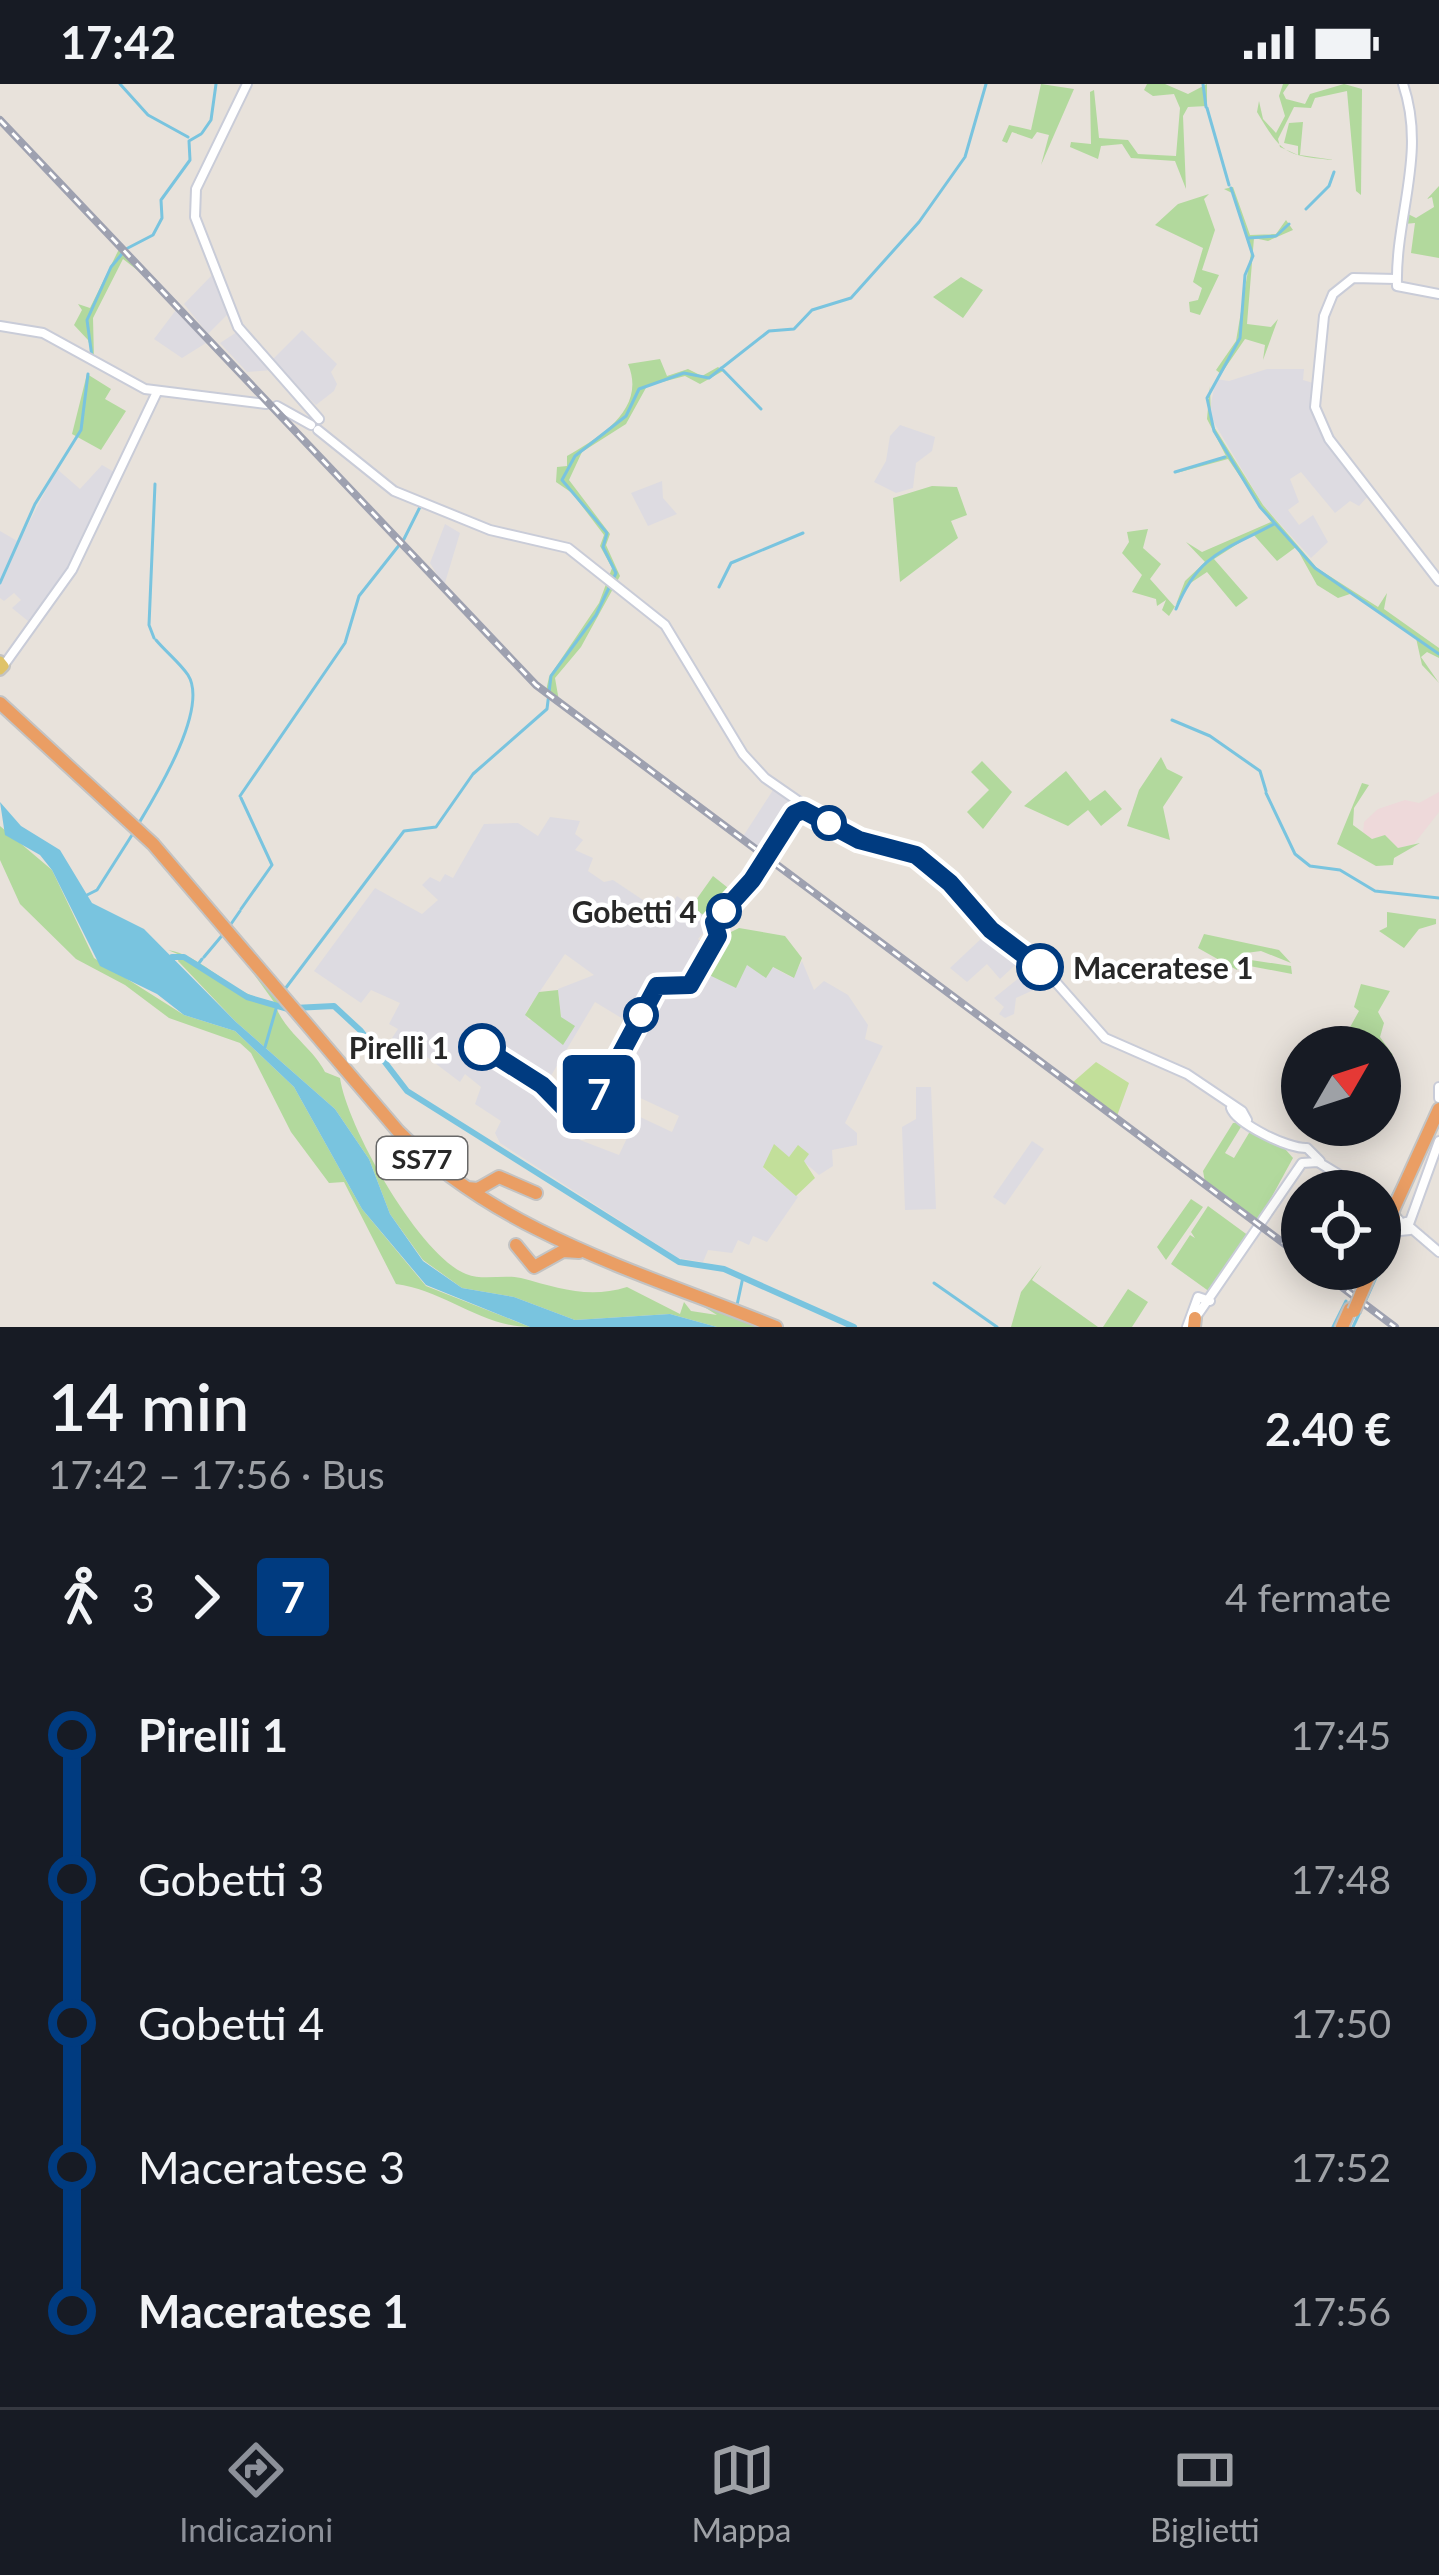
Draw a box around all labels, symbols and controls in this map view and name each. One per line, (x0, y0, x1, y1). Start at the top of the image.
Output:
text: 17:42 (60, 15, 176, 69)
unlabelled marker (813, 807, 845, 839)
place label: Gobetti 4 (572, 893, 697, 929)
marker: Gobetti 4 (708, 895, 740, 927)
marker: Maceratese 1 (1018, 945, 1062, 989)
place label: Maceratese 1 (1073, 949, 1253, 985)
unlabelled marker (625, 999, 657, 1031)
marker: Pirelli 1 (460, 1025, 504, 1069)
north arrow (1281, 1026, 1401, 1146)
map controls (1281, 1026, 1401, 1290)
place label: Pirelli 1 (349, 1029, 449, 1065)
line badge: 7 (560, 1055, 638, 1133)
text: 7 (587, 1069, 611, 1119)
road number: SS77 (377, 1137, 467, 1179)
button: locate (1281, 1170, 1401, 1290)
text: 14 min (48, 1366, 249, 1445)
text: 2.40 € (1265, 1402, 1391, 1456)
text: 17:42 – 17:56 · Bus (48, 1451, 385, 1497)
icon: walk (48, 1564, 114, 1630)
icon: forward (173, 1564, 239, 1630)
text: 7 (281, 1572, 305, 1622)
text: 3 (132, 1574, 155, 1620)
text: 4 fermate (1225, 1574, 1391, 1620)
text: Pirelli 1 (138, 1708, 288, 1762)
text: 17:45 (1291, 1712, 1391, 1758)
text: Gobetti 3 (138, 1852, 324, 1906)
text: 17:48 (1291, 1856, 1391, 1902)
text: Gobetti 4 (138, 1996, 324, 2050)
text: 17:50 (1291, 2000, 1391, 2046)
text: Maceratese 3 (138, 2140, 405, 2194)
text: 17:52 (1291, 2144, 1391, 2190)
text: Maceratese 1 (138, 2284, 409, 2338)
text: 17:56 (1291, 2288, 1391, 2334)
tab: Indicazioni (179, 2437, 333, 2549)
tab: Mappa (692, 2437, 791, 2549)
tab: Biglietti (1150, 2437, 1260, 2549)

